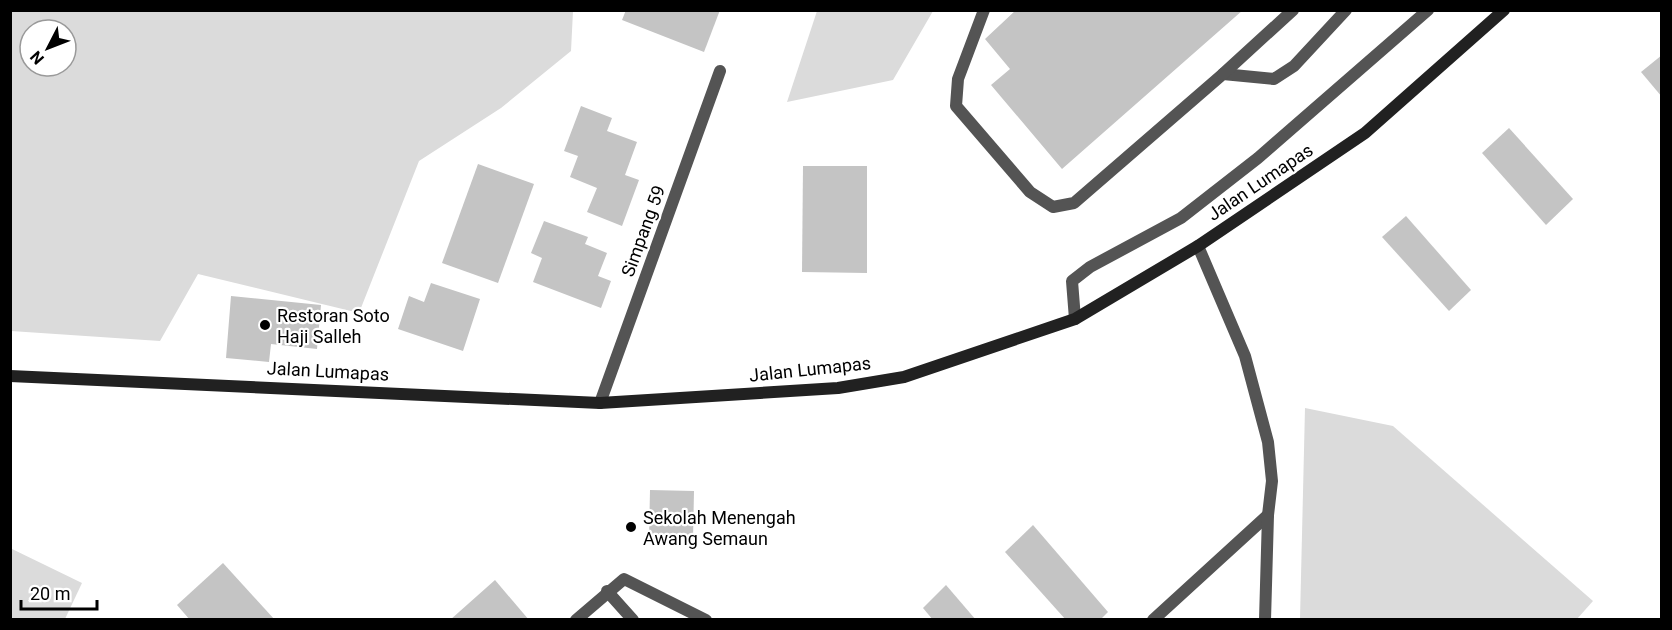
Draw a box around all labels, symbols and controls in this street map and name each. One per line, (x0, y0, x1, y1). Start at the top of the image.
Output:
north arrow (18, 18, 78, 78)
text: N (26, 47, 48, 68)
street label: Jalan Lumapas (1203, 139, 1317, 225)
street label: Simpang 59 (617, 183, 669, 279)
place label: Restoran Soto Haji Salleh (277, 305, 390, 347)
marker: Restoran Soto Haji Salleh (258, 318, 272, 332)
street label: Jalan Lumapas (748, 352, 872, 386)
street label: Jalan Lumapas (266, 357, 390, 385)
place label: Sekolah Menengah Awang Semaun (643, 507, 796, 549)
marker: Sekolah Menengah Awang Semaun (624, 520, 638, 534)
scale bar (21, 573, 98, 611)
text: 20 m (30, 583, 70, 604)

